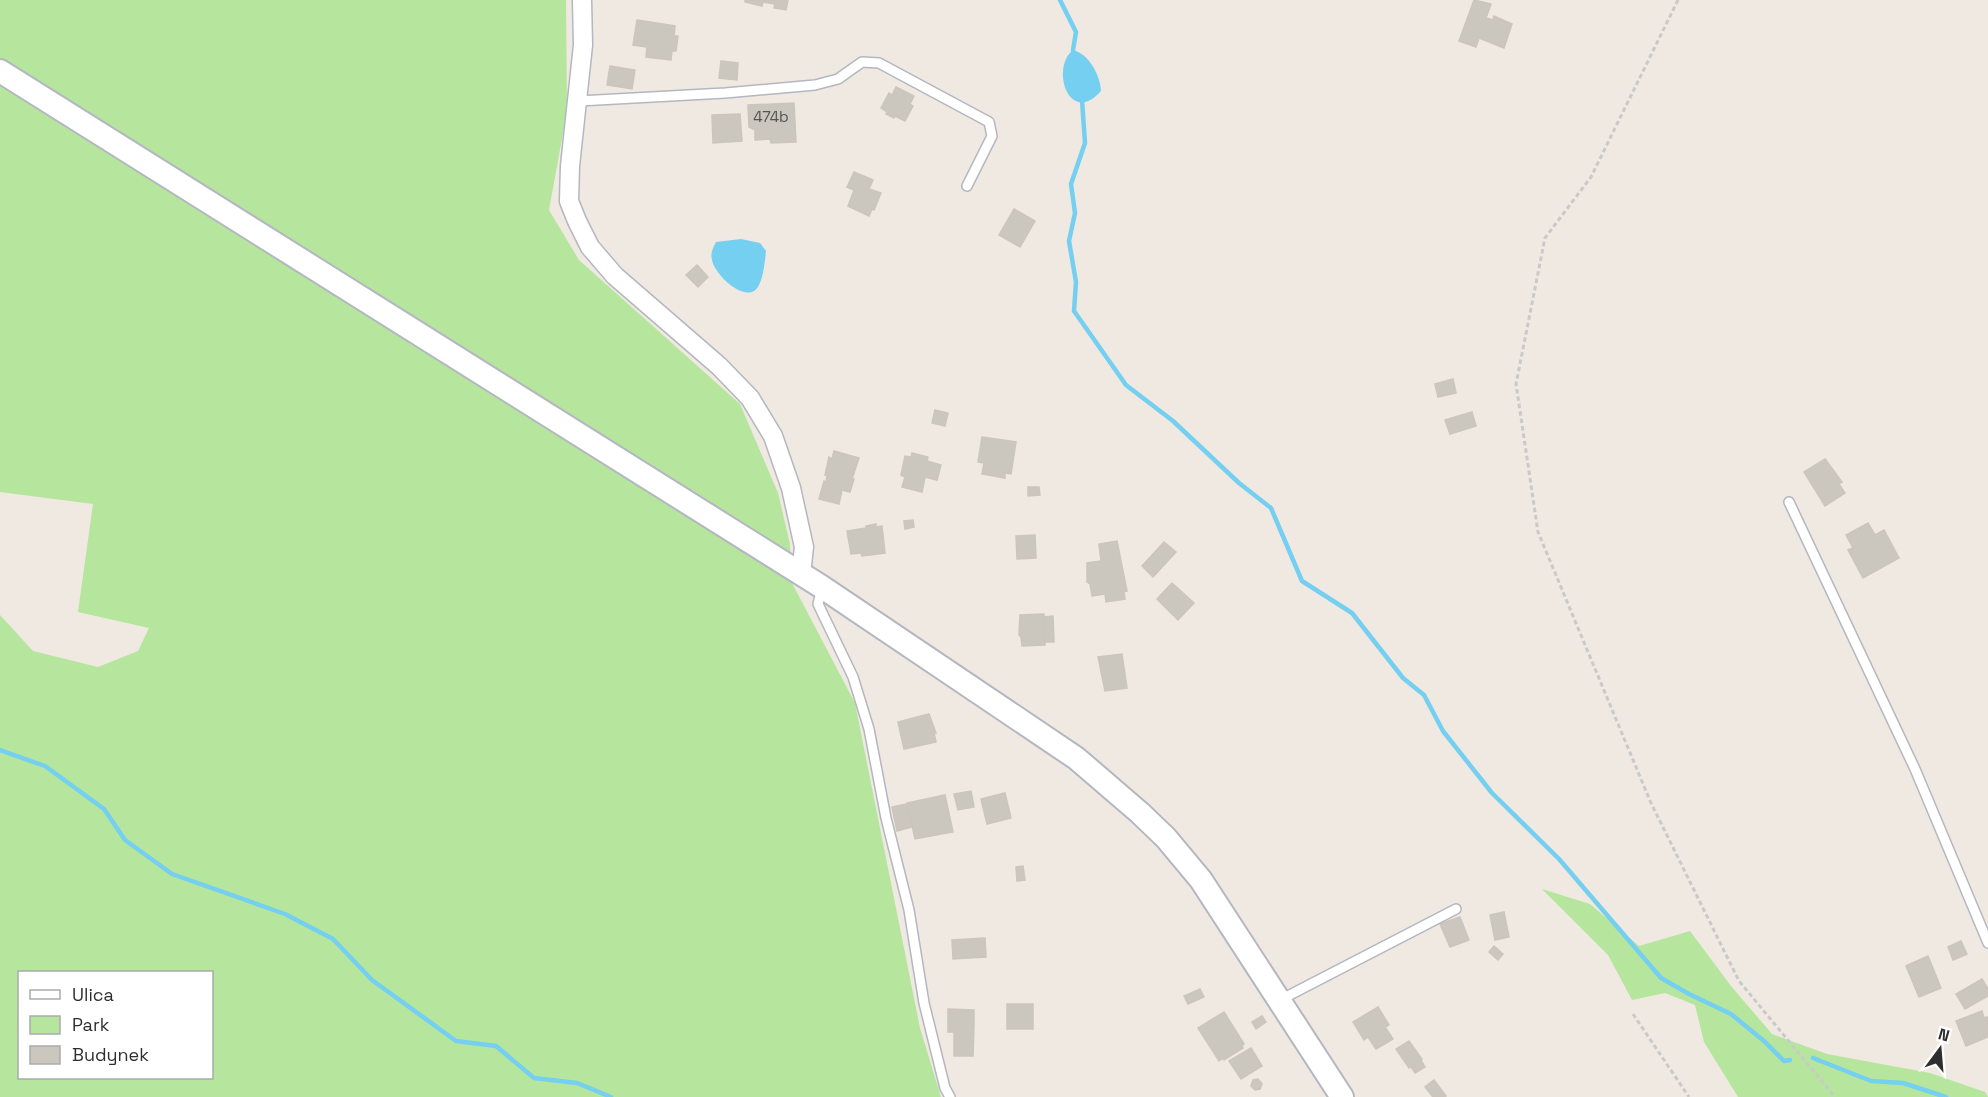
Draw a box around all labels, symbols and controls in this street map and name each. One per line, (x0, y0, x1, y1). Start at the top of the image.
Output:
house number: 474b (753, 107, 789, 126)
legend (18, 971, 213, 1079)
text: Ulica (72, 983, 114, 1006)
text: Park (72, 1013, 110, 1036)
north arrow (1910, 1019, 1970, 1079)
text: N (1936, 1023, 1952, 1047)
text: Budynek (72, 1043, 149, 1066)

